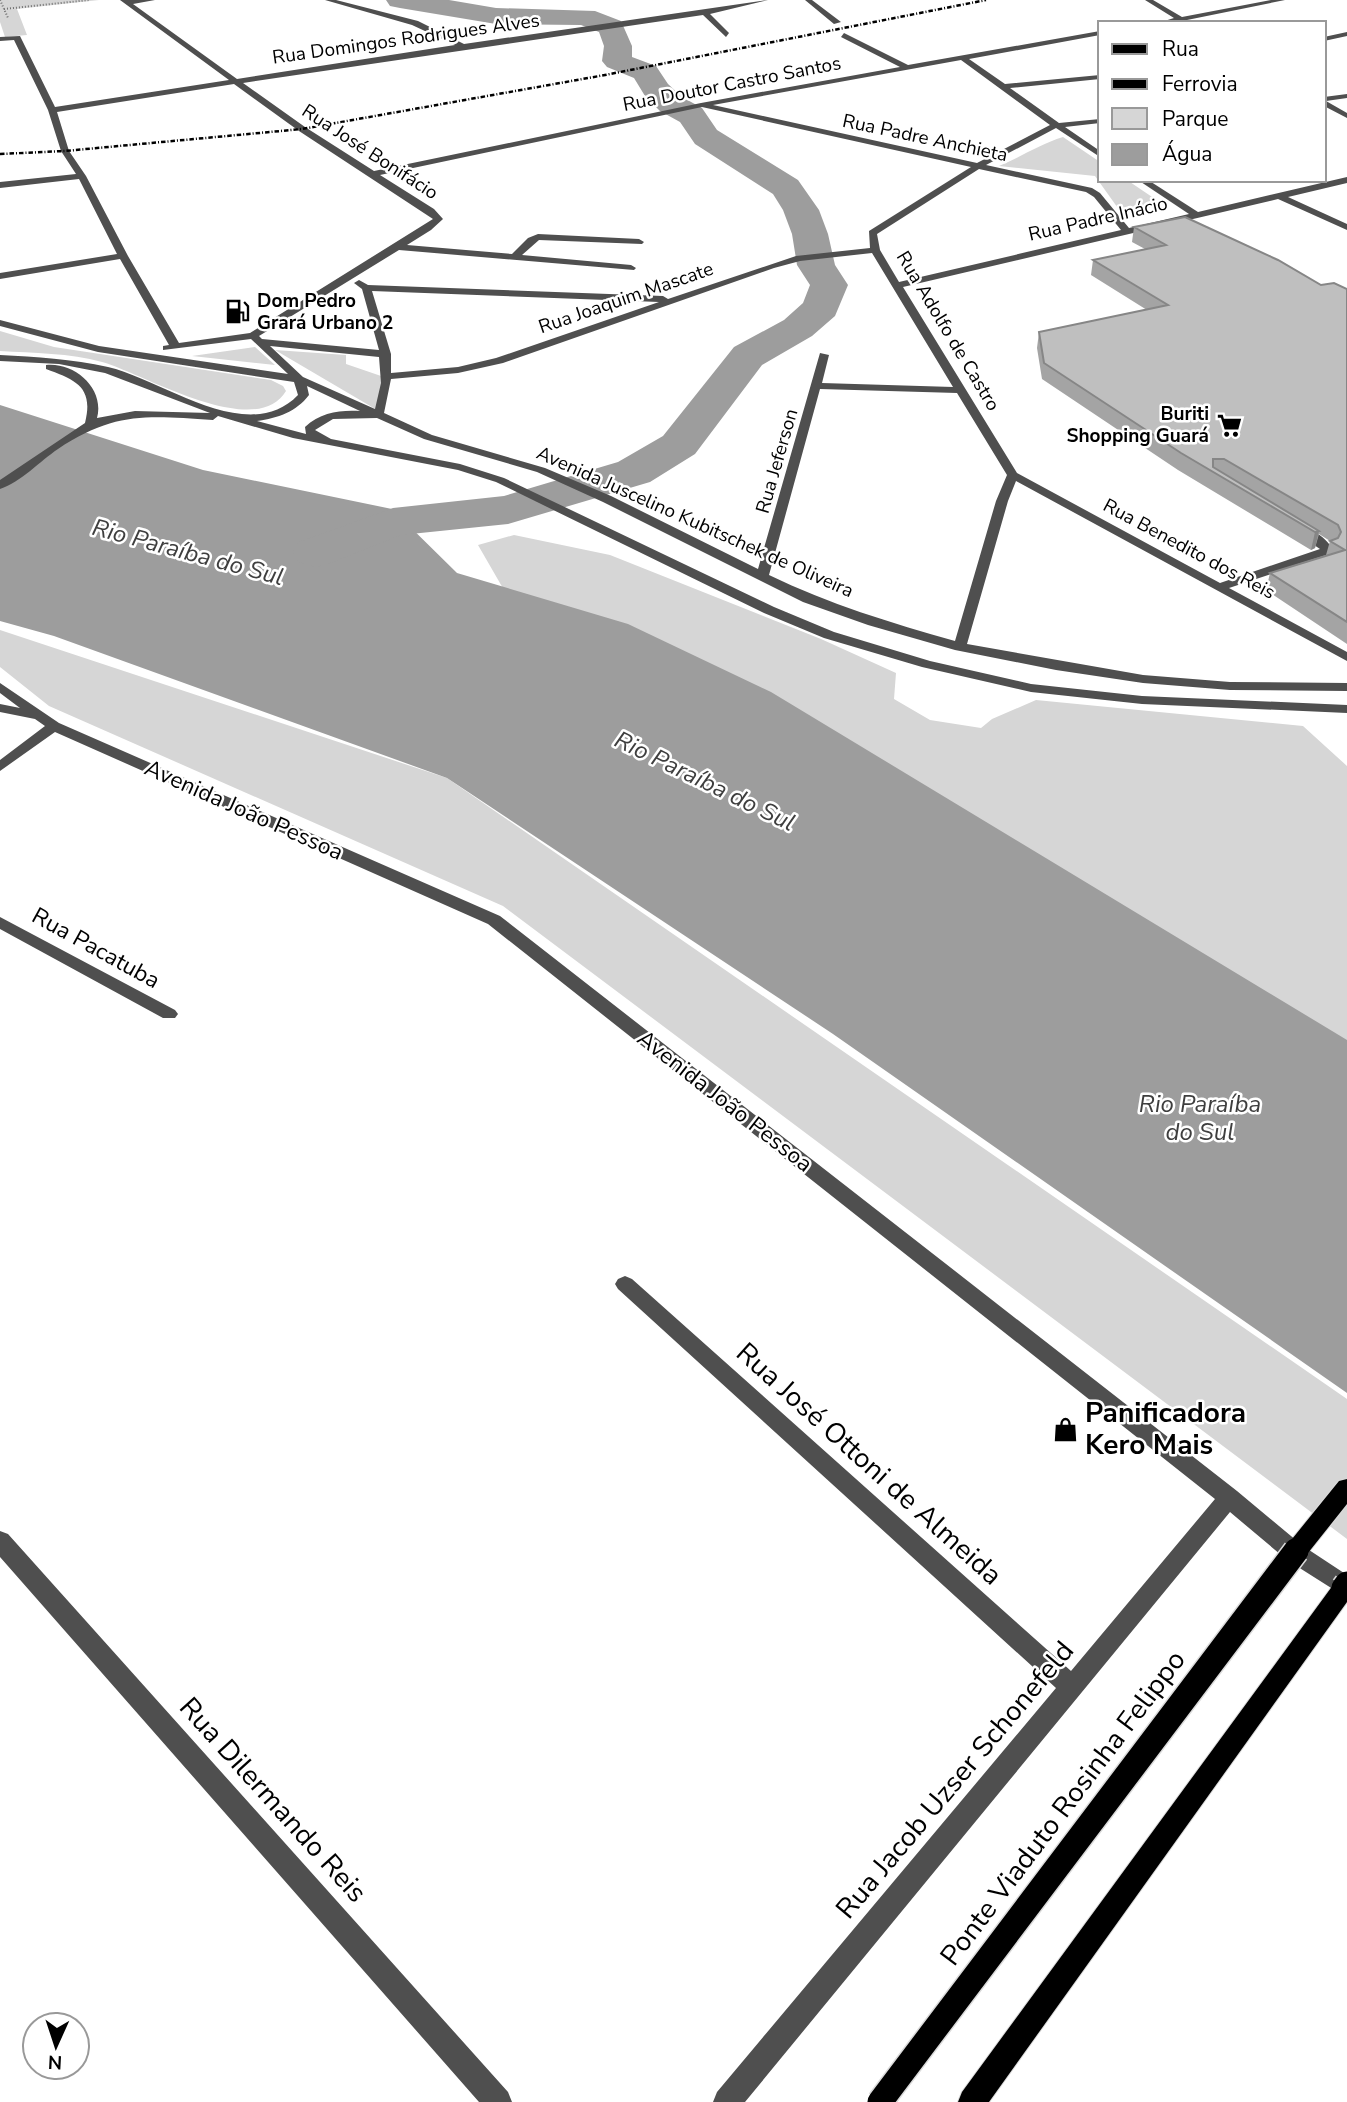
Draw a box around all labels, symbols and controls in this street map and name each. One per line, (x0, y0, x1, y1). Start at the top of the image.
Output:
street label: Rua Domingos Rodrigues Alves (271, 7, 541, 71)
legend (1098, 21, 1326, 182)
text: Rua (1162, 35, 1199, 63)
street label: Rua Doutor Castro Santos (621, 50, 843, 118)
text: Ferrovia (1162, 70, 1238, 98)
street label: Rua José Bonifácio (297, 98, 443, 206)
text: Parque (1162, 105, 1229, 133)
street label: Rua Padre Anchieta (840, 108, 1010, 168)
text: Água (1162, 140, 1212, 168)
street label: Rua Padre Inácio (1026, 190, 1170, 248)
street label: Rua Adolfo de Castro (890, 246, 1006, 416)
street label: Rua Joaquim Mascate (535, 256, 717, 340)
place label: Dom Pedro Grará Urbano 2 (257, 288, 393, 336)
fuel station icon: Dom Pedro Grará Urbano 2 (223, 298, 251, 326)
place label: Buriti Shopping Guará (1066, 401, 1209, 449)
street label: Rua Jeferson (750, 406, 804, 516)
supermarket icon: Buriti Shopping Guará (1215, 411, 1243, 439)
street label: Avenida Juscelino Kubitschek de Oliveira (532, 440, 858, 604)
street label: Rua Benedito dos Reis (1098, 493, 1280, 605)
water label: Rio Paraíba do Sul (89, 511, 287, 593)
water label: Rio Paraíba do Sul (609, 723, 801, 839)
street label: Avenida João Pessoa (140, 752, 348, 868)
street label: Rua Pacatuba (26, 900, 166, 996)
street label: Avenida João Pessoa (631, 1023, 819, 1179)
water label: Rio Paraíba do Sul (1139, 1088, 1261, 1148)
street label: Rua José Ottoni de Almeida (728, 1334, 1010, 1594)
place label: Panificadora Kero Mais (1085, 1394, 1246, 1464)
shop icon: Panificadora Kero Mais (1051, 1415, 1079, 1443)
street label: Rua Jacob Uzser Schonefeld (827, 1633, 1083, 1927)
street label: Ponte Viaduto Rosinha Felippo (932, 1642, 1194, 1974)
street label: Rua Dilermando Reis (171, 1689, 375, 1911)
north arrow (21, 2011, 91, 2081)
text: N (47, 2049, 63, 2075)

